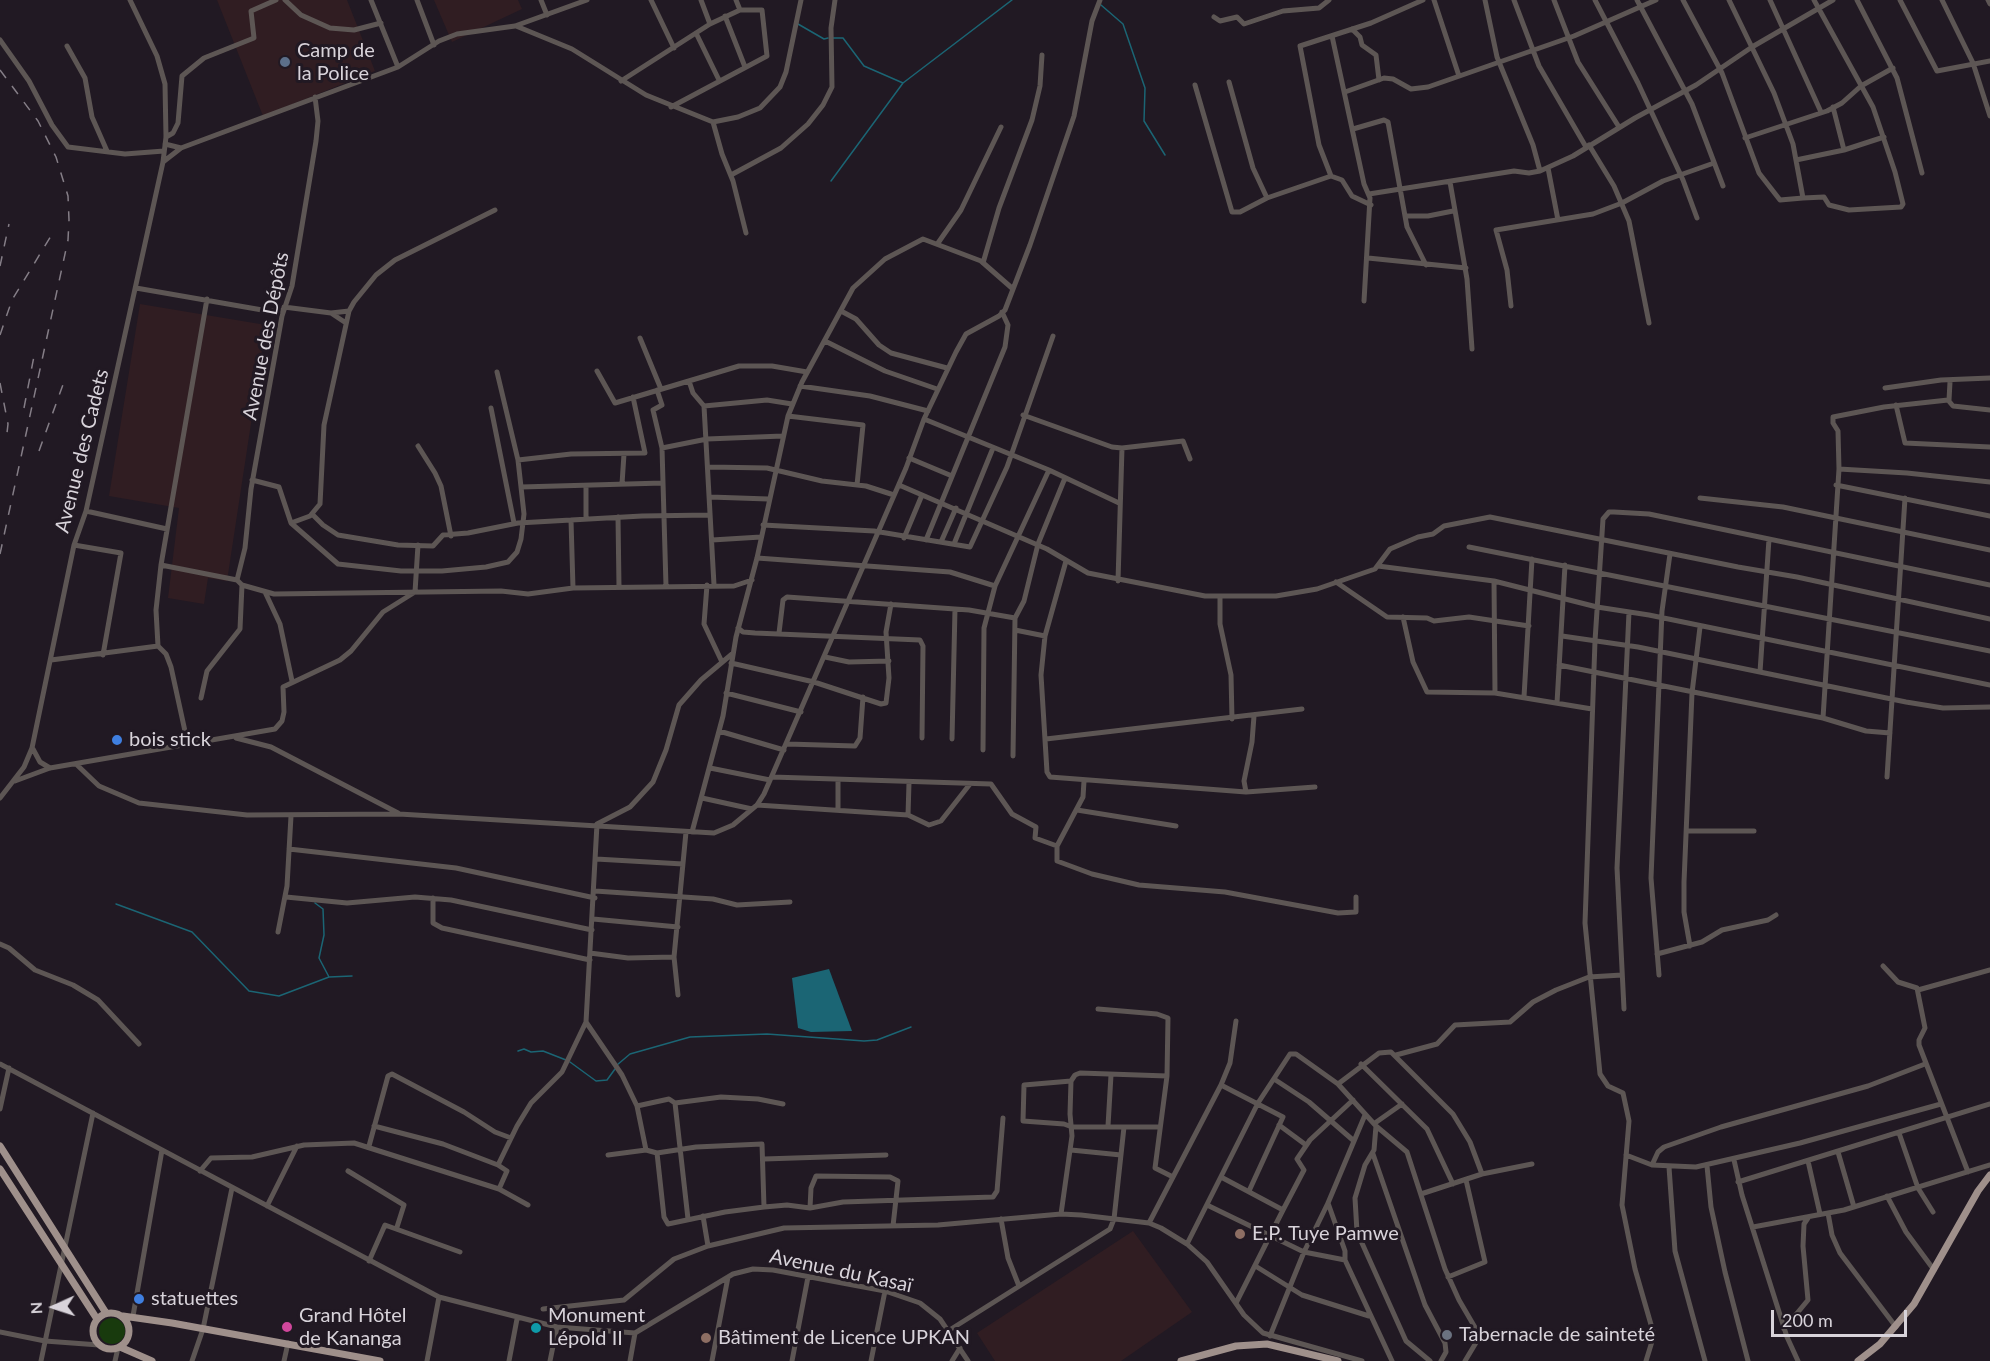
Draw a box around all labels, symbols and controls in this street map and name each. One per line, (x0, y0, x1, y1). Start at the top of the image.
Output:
place label: Camp de la Police (297, 39, 375, 86)
marker: Camp de la Police (278, 55, 292, 69)
street label: Avenue des Dépôts (238, 250, 294, 422)
street label: Avenue des Cadets (50, 367, 114, 535)
place label: bois stick (129, 728, 211, 752)
marker: bois stick (110, 733, 124, 747)
place label: E.P. Tuye Pamwe (1252, 1222, 1399, 1246)
marker: E.P. Tuye Pamwe (1233, 1227, 1247, 1241)
street label: Avenue du Kasaï (767, 1244, 915, 1298)
north arrow (24, 1277, 84, 1337)
place label: statuettes (151, 1287, 238, 1311)
marker: statuettes (132, 1292, 146, 1306)
scale bar (1774, 1298, 1910, 1336)
text: N (26, 1301, 45, 1315)
place label: Grand Hôtel de Kananga (299, 1304, 407, 1351)
place label: Monument Lépold II (548, 1304, 645, 1351)
text: 200 m (1782, 1309, 1833, 1331)
marker: Grand Hôtel de Kananga (280, 1320, 294, 1334)
marker: Monument Lépold II (529, 1321, 543, 1335)
place label: Tabernacle de sainteté (1459, 1323, 1655, 1347)
place label: Bâtiment de Licence UPKAN (718, 1326, 970, 1350)
marker: Tabernacle de sainteté (1440, 1328, 1454, 1342)
marker: Bâtiment de Licence UPKAN (699, 1331, 713, 1345)

